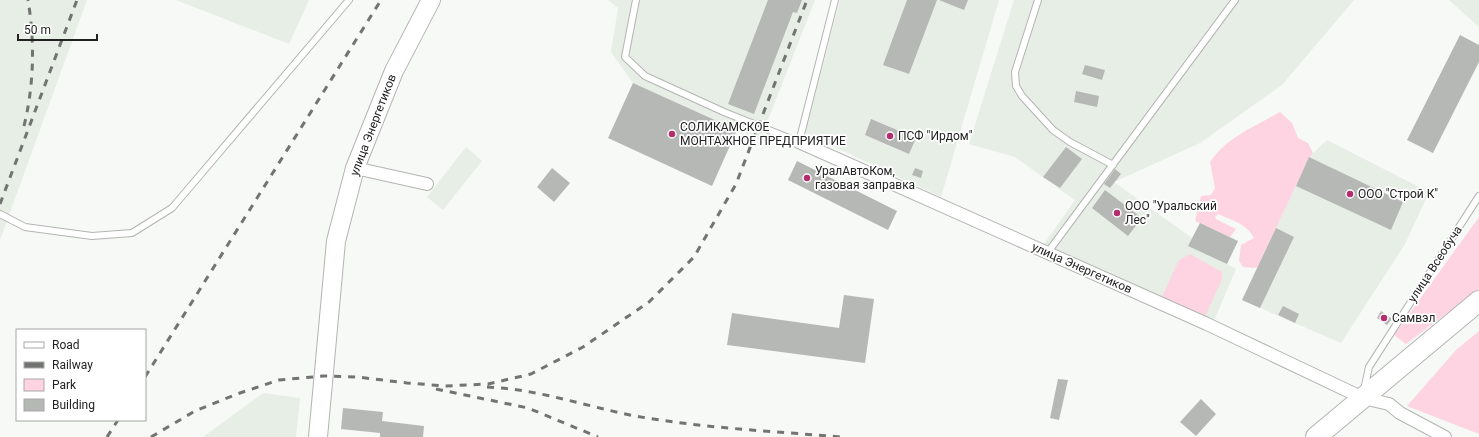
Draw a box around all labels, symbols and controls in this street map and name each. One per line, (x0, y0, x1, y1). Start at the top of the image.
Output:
scale bar (18, 16, 97, 42)
text: 50 m (24, 23, 51, 37)
street label: улица Энергетиков (347, 72, 399, 178)
place label: СОЛИКАМСКОЕ МОНТАЖНОЕ ПРЕДПРИЯТИЕ (680, 120, 846, 148)
marker: СОЛИКАМСКОЕ МОНТАЖНОЕ ПРЕДПРИЯТИЕ (667, 129, 677, 139)
place label: ПСФ "Ирдом" (898, 129, 973, 143)
marker: ПСФ "Ирдом" (885, 131, 895, 141)
place label: УралАвтоКом, газовая заправка (815, 164, 915, 192)
marker: УралАвтоКом, газовая заправка (802, 173, 812, 183)
place label: ООО "Строй К" (1358, 187, 1438, 201)
marker: ООО "Строй К" (1345, 189, 1355, 199)
place label: ООО "Уральский Лес" (1125, 199, 1217, 227)
marker: ООО "Уральский Лес" (1112, 208, 1122, 218)
street label: улица Всеобуча (1405, 223, 1465, 305)
street label: улица Энергетиков (1030, 240, 1134, 296)
place label: Самвэл (1392, 311, 1435, 325)
marker: Самвэл (1379, 313, 1389, 323)
legend (16, 329, 146, 421)
text: Road (52, 338, 80, 352)
text: Railway (52, 358, 93, 372)
text: Park (52, 378, 77, 392)
text: Building (52, 398, 95, 412)

